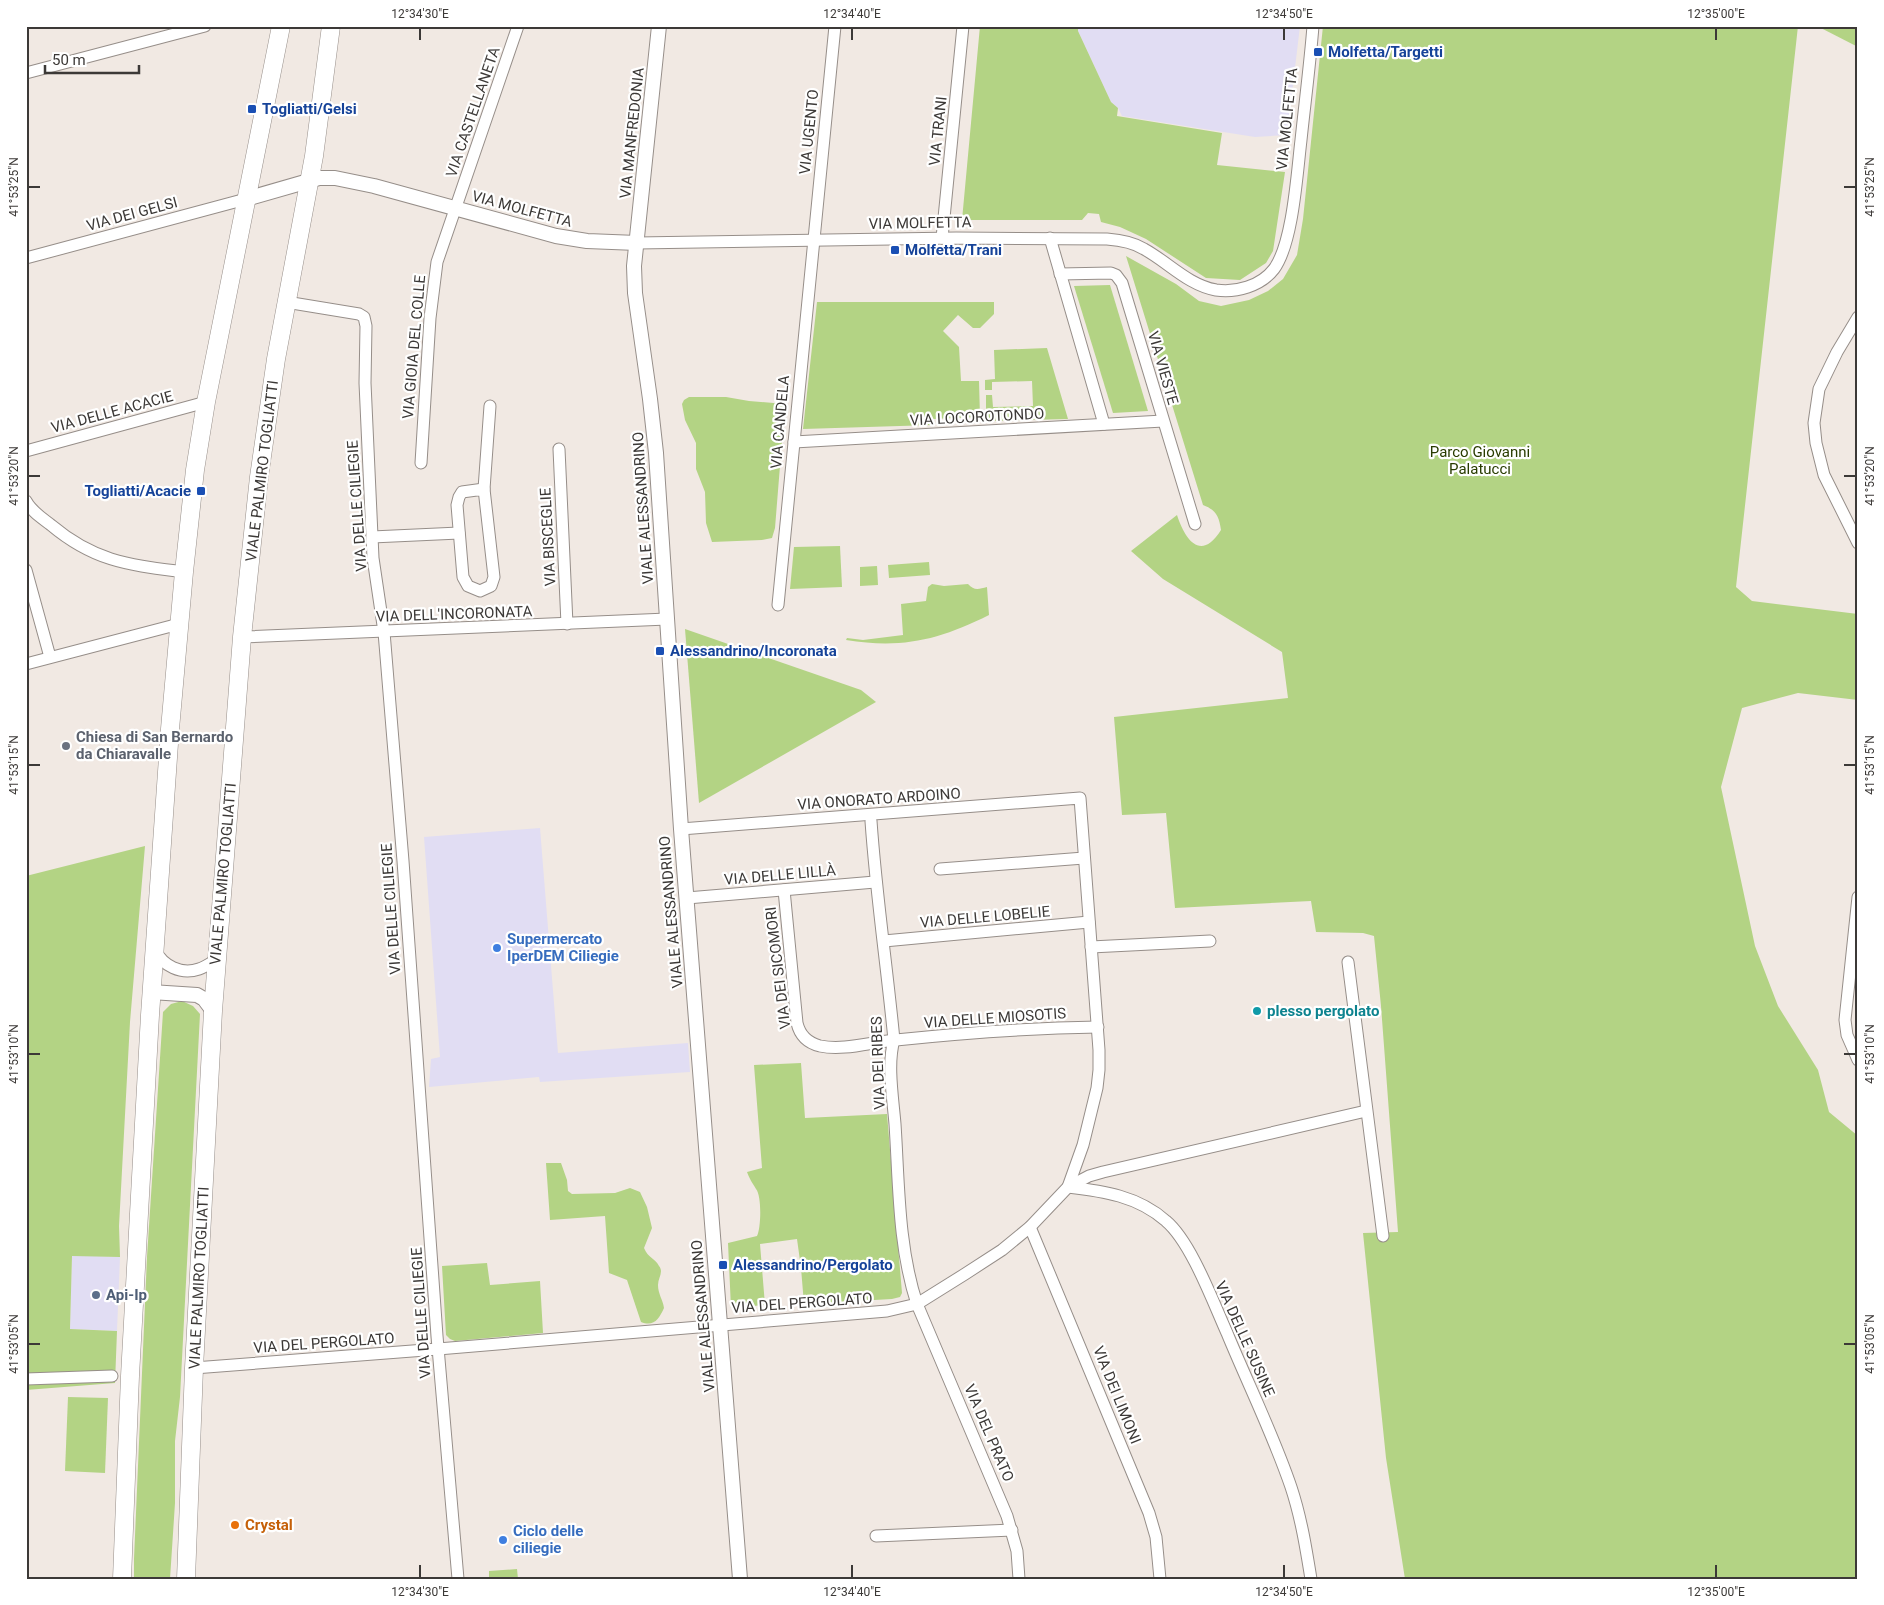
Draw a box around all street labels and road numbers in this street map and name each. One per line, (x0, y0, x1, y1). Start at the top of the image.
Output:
street label: VIA CASTELLANETA (442, 44, 504, 180)
street label: VIA MANFREDONIA (616, 66, 648, 200)
street label: VIA MOLFETTA (1273, 67, 1301, 171)
street label: VIA UGENTO (796, 89, 822, 175)
street label: VIA TRANI (925, 95, 951, 167)
street label: VIA MOLFETTA (470, 187, 574, 231)
street label: VIA DEI GELSI (85, 193, 179, 235)
street label: VIA MOLFETTA (868, 213, 972, 233)
street label: VIA GIOIA DEL COLLE (399, 274, 429, 420)
street label: VIA VIESTE (1144, 329, 1182, 407)
street label: VIA CANDELA (767, 374, 793, 470)
street label: VIALE PALMIRO TOGLIATTI (242, 379, 282, 563)
street label: VIA DELLE ACACIE (49, 387, 175, 437)
street label: VIA LOCOROTONDO (909, 404, 1045, 430)
street label: VIALE ALESSANDRINO (629, 431, 657, 585)
street label: VIA DELLE CILIEGIE (343, 439, 371, 572)
street label: VIA BISCEGLIE (536, 487, 560, 587)
street label: VIA DELL'INCORONATA (375, 602, 533, 626)
street label: VIALE PALMIRO TOGLIATTI (206, 782, 240, 966)
street label: VIA ONORATO ARDOINO (797, 784, 961, 814)
street label: VIALE ALESSANDRINO (655, 835, 687, 989)
street label: VIA DELLE CILIEGIE (377, 842, 405, 975)
street label: VIA DELLE LILLÀ (723, 861, 837, 889)
street label: VIA DELLE LOBELIE (919, 902, 1051, 932)
street label: VIA DEI SICOMORI (762, 906, 794, 1030)
street label: VIA DELLE MIOSOTIS (923, 1004, 1067, 1032)
street label: VIA DEI RIBES (867, 1016, 889, 1110)
street label: VIALE PALMIRO TOGLIATTI (185, 1186, 213, 1370)
street label: VIALE ALESSANDRINO (687, 1239, 719, 1393)
street label: VIA DELLE CILIEGIE (407, 1246, 435, 1379)
street label: VIA DELLE SUSINE (1211, 1278, 1279, 1400)
street label: VIA DEL PERGOLATO (731, 1289, 873, 1317)
street label: VIA DEL PERGOLATO (253, 1329, 395, 1357)
street label: VIA DEI LIMONI (1089, 1344, 1145, 1446)
street label: VIA DEL PRATO (960, 1382, 1018, 1484)

